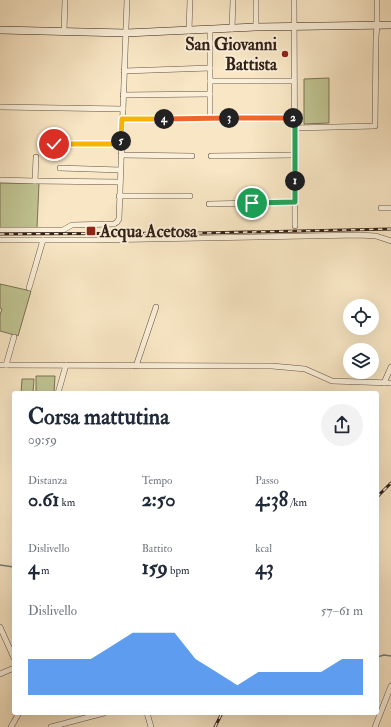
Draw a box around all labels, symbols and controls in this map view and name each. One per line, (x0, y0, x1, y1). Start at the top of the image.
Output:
place label: San Giovanni Battista (185, 34, 278, 75)
marker: San Giovanni Battista (280, 49, 290, 59)
pin: 3 (219, 108, 239, 128)
pin: 2 (283, 108, 303, 128)
pin: 4 (154, 109, 174, 129)
text: 3 (227, 111, 231, 124)
text: 2 (290, 111, 296, 124)
text: 4 (161, 112, 167, 125)
pin (37, 127, 71, 161)
pin: 5 (111, 131, 131, 151)
icon: check (43, 133, 65, 155)
text: 5 (119, 134, 123, 147)
pin: 1 (285, 171, 305, 191)
text: 1 (293, 174, 297, 187)
pin (235, 186, 269, 220)
icon: arrive (241, 192, 263, 214)
place label: Acqua Acetosa (99, 221, 198, 243)
marker: Acqua Acetosa (85, 225, 97, 237)
map controls (343, 299, 379, 379)
button: locate (343, 299, 379, 335)
button: layers (343, 343, 379, 379)
text: Corsa mattutina (28, 403, 169, 431)
button: share (321, 404, 363, 446)
text: 09:59 (28, 432, 57, 448)
text: Distanza (28, 474, 67, 487)
text: Tempo (142, 474, 172, 487)
text: Passo (255, 474, 279, 487)
text: 0.61 (28, 487, 59, 512)
text: 2:50 (142, 487, 176, 512)
text: 4:38 (255, 487, 288, 512)
text: km (59, 496, 75, 509)
text: /km (288, 496, 307, 509)
text: Dislivello (28, 542, 69, 555)
text: Battito (142, 542, 172, 555)
text: kcal (255, 542, 272, 555)
text: 4 (28, 555, 39, 580)
text: 159 (142, 555, 168, 580)
text: 43 (255, 555, 274, 580)
text: m (39, 564, 50, 577)
text: bpm (168, 564, 190, 577)
text: Dislivello (28, 603, 77, 619)
text: 57–61 m (321, 603, 363, 619)

